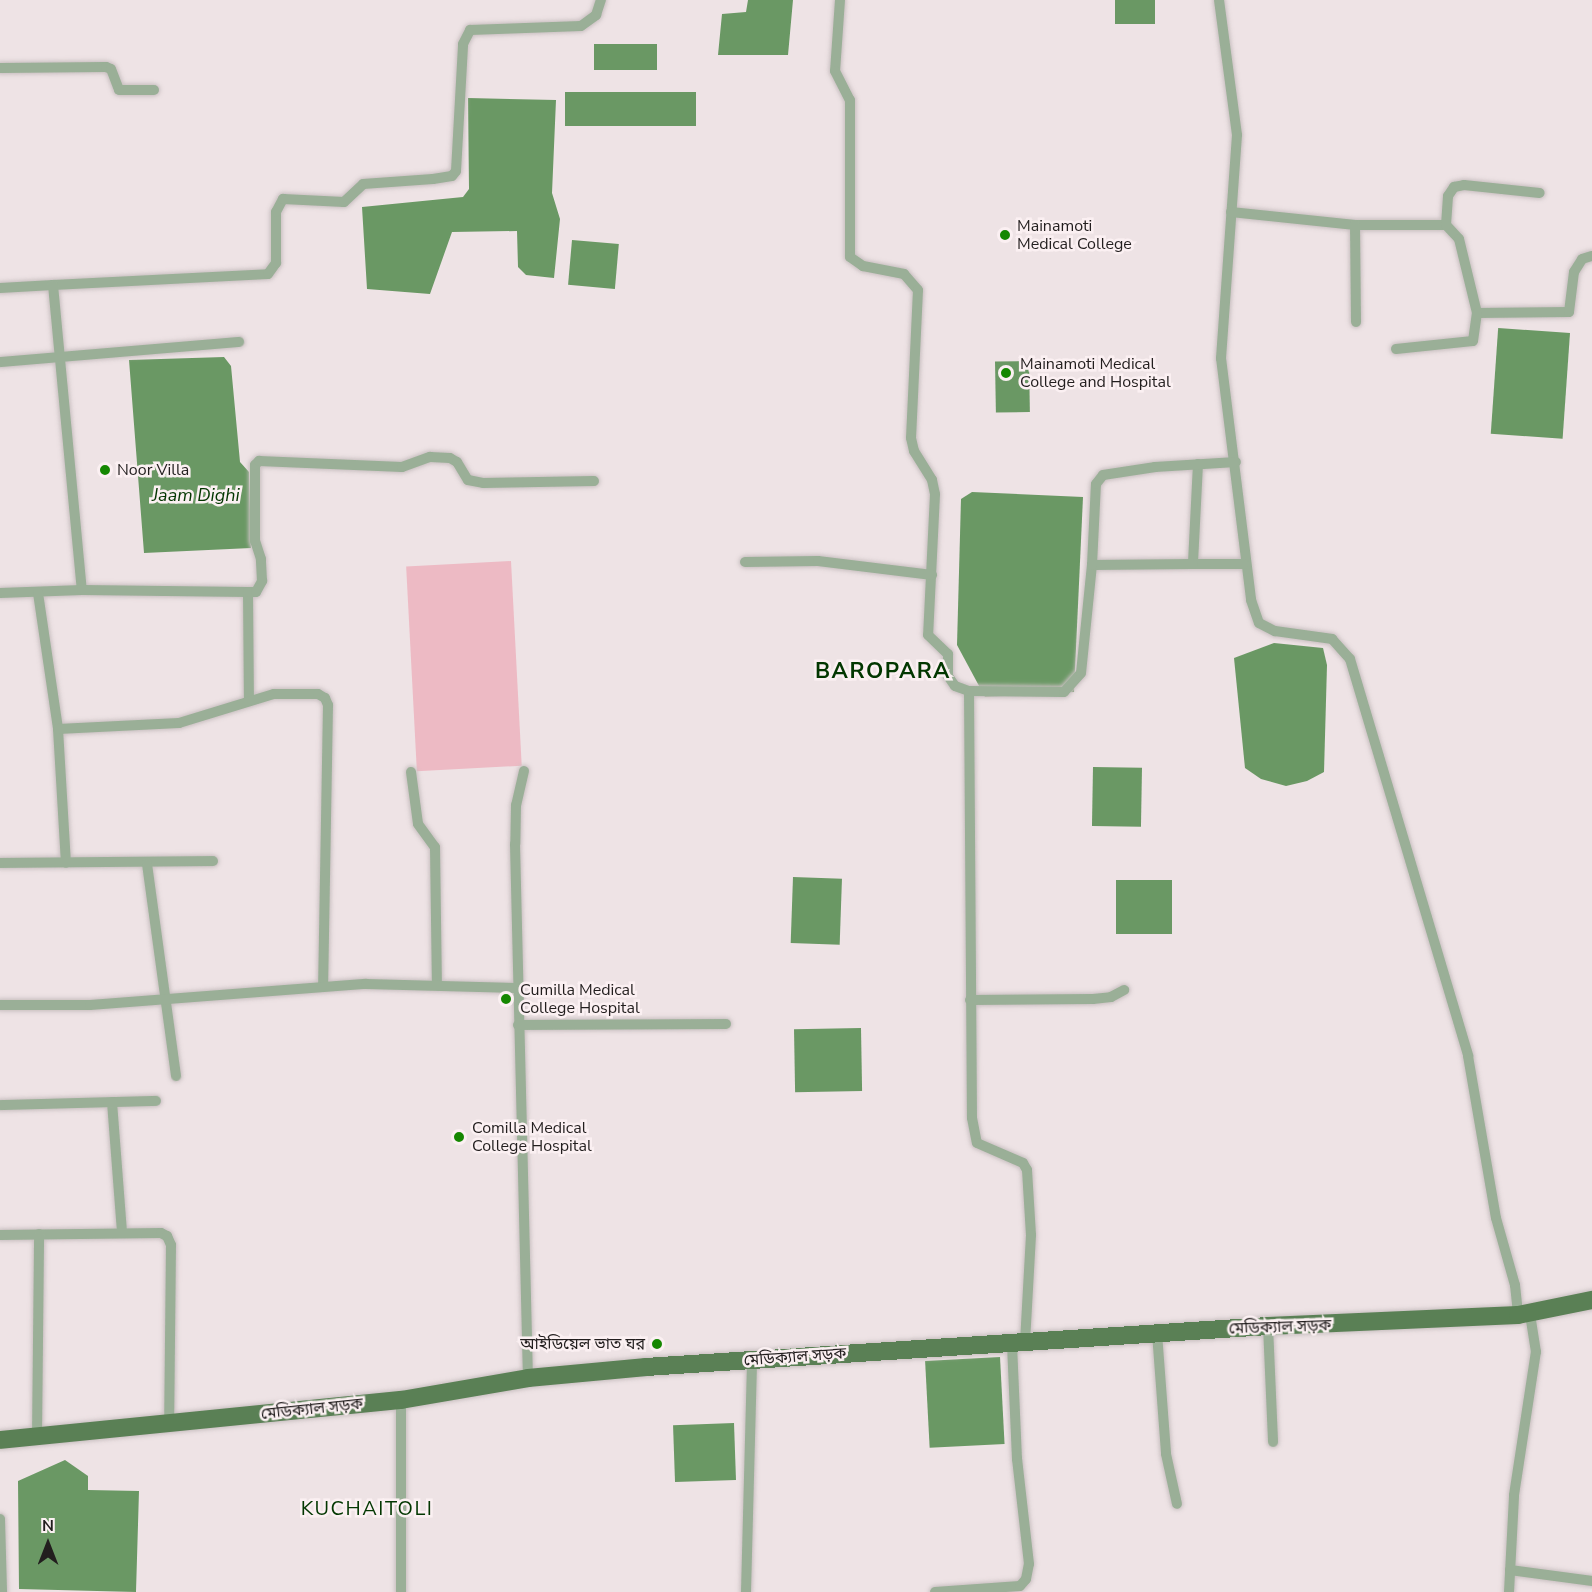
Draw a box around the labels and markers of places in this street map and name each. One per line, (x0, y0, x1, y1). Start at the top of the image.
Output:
place label: Mainamoti Medical College (1017, 216, 1132, 254)
marker: Mainamoti Medical College (998, 228, 1012, 242)
place label: Mainamoti Medical College and Hospital (1020, 354, 1171, 392)
marker: Mainamoti Medical College and Hospital (997, 364, 1015, 382)
place label: Noor Villa (117, 460, 189, 480)
marker: Noor Villa (98, 463, 112, 477)
place label: Cumilla Medical College Hospital (520, 980, 640, 1018)
marker: Cumilla Medical College Hospital (497, 990, 515, 1008)
place label: Comilla Medical College Hospital (472, 1118, 592, 1156)
marker: Comilla Medical College Hospital (450, 1128, 468, 1146)
place label: আইডিয়েল ভাত ঘর (520, 1334, 645, 1354)
marker: আইডিয়েল ভাত ঘর (650, 1337, 664, 1351)

